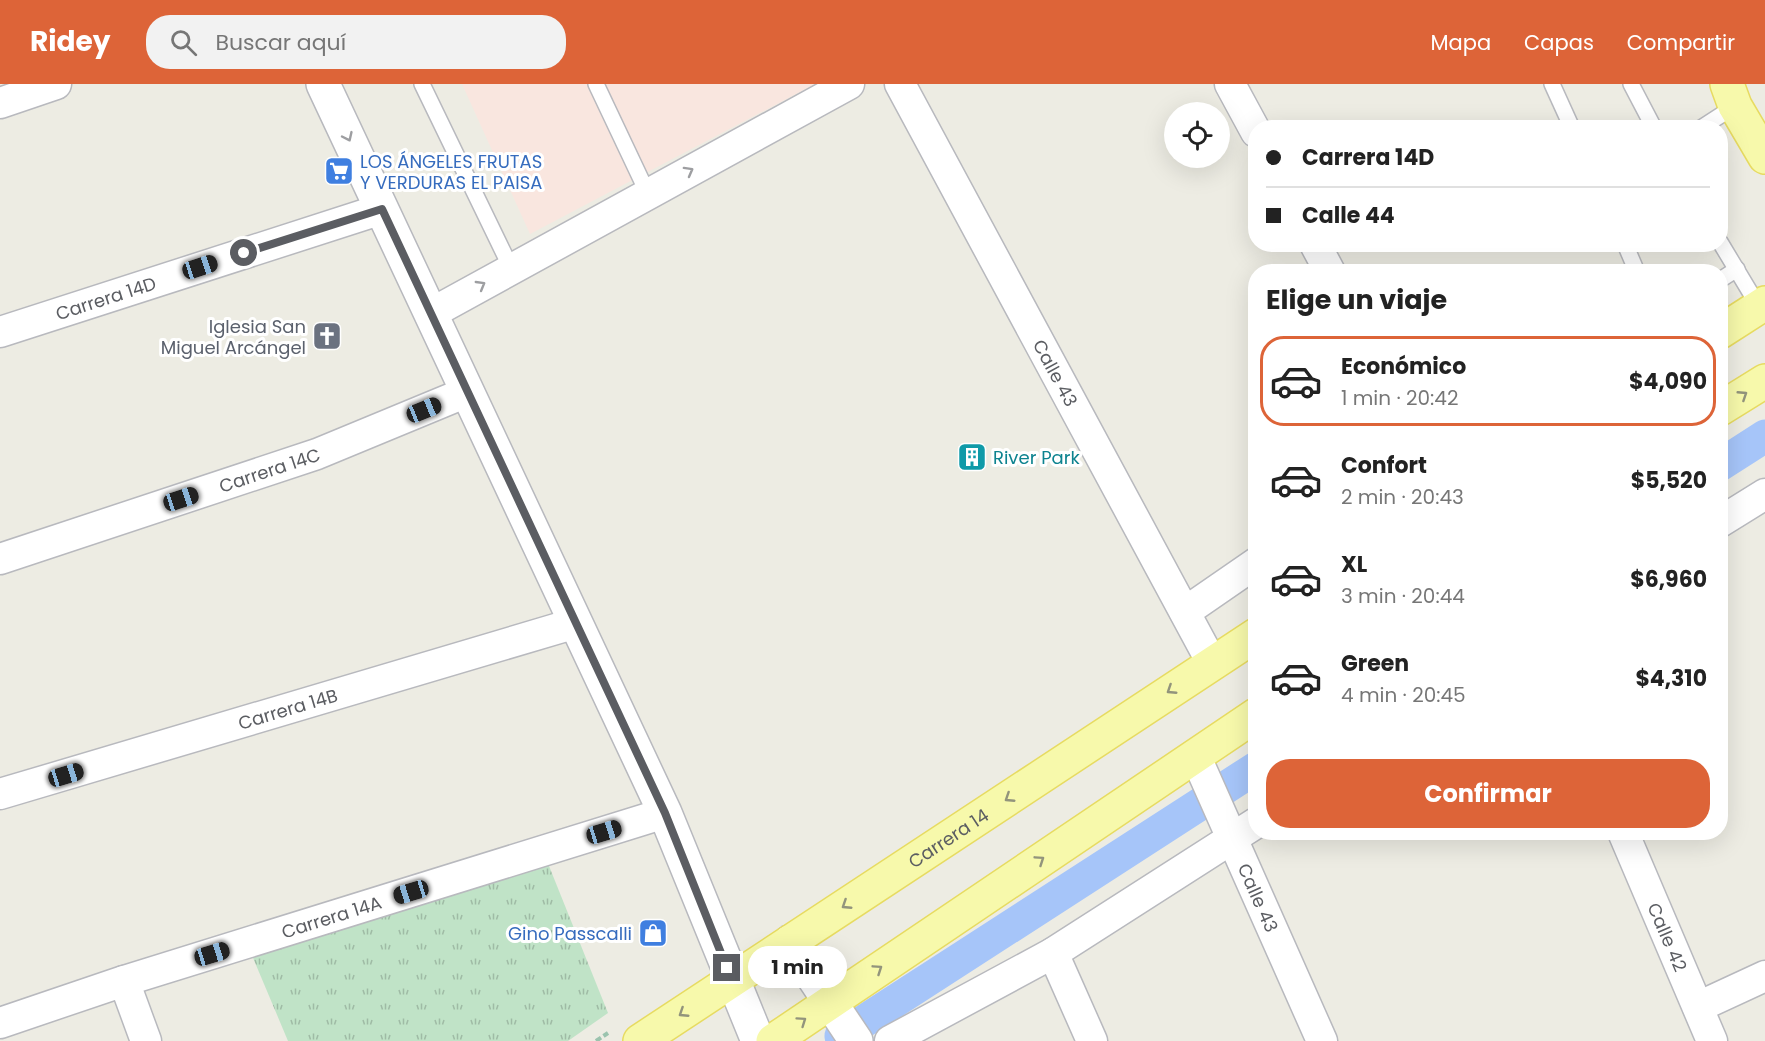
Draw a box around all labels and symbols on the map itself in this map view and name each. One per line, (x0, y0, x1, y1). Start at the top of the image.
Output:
one-way arrow (340, 130, 352, 141)
place label: LOS ÁNGELES FRUTAS Y VERDURAS EL PAISA (360, 149, 542, 195)
supermarket icon: LOS ÁNGELES FRUTAS Y VERDURAS EL PAISA (323, 155, 355, 187)
one-way arrow (683, 167, 693, 178)
route start (230, 239, 257, 266)
car (180, 253, 220, 281)
street label: Carrera 14D (52, 270, 159, 326)
one-way arrow (475, 281, 485, 293)
place label: Iglesia San Miguel Arcángel (161, 314, 306, 360)
church icon: Iglesia San Miguel Arcángel (311, 320, 343, 352)
street label: Calle 43 (1027, 335, 1084, 411)
one-way arrow (1737, 391, 1747, 403)
car (404, 395, 444, 425)
street label: Carrera 14C (216, 441, 324, 498)
building icon: River Park (956, 441, 988, 473)
place label: River Park (993, 445, 1080, 470)
car (161, 485, 201, 513)
street label: Carrera 14B (235, 682, 340, 735)
one-way arrow (1167, 683, 1178, 694)
car (46, 761, 86, 789)
one-way arrow (1004, 790, 1015, 801)
street label: Carrera 14 (903, 802, 993, 874)
car (584, 818, 624, 846)
one-way arrow (1033, 856, 1044, 867)
street label: Calle 43 (1232, 859, 1285, 936)
car (391, 878, 431, 906)
street label: Carrera 14A (278, 889, 385, 944)
one-way arrow (842, 898, 853, 909)
street label: Calle 42 (1642, 899, 1693, 975)
shop icon: Gino Passcalli (637, 917, 669, 949)
place label: Gino Passcalli (508, 921, 632, 946)
car (192, 940, 232, 968)
callout: 1 min (748, 947, 847, 989)
route end (713, 954, 740, 981)
one-way arrow (872, 965, 883, 976)
one-way arrow (679, 1006, 690, 1017)
one-way arrow (795, 1018, 806, 1029)

